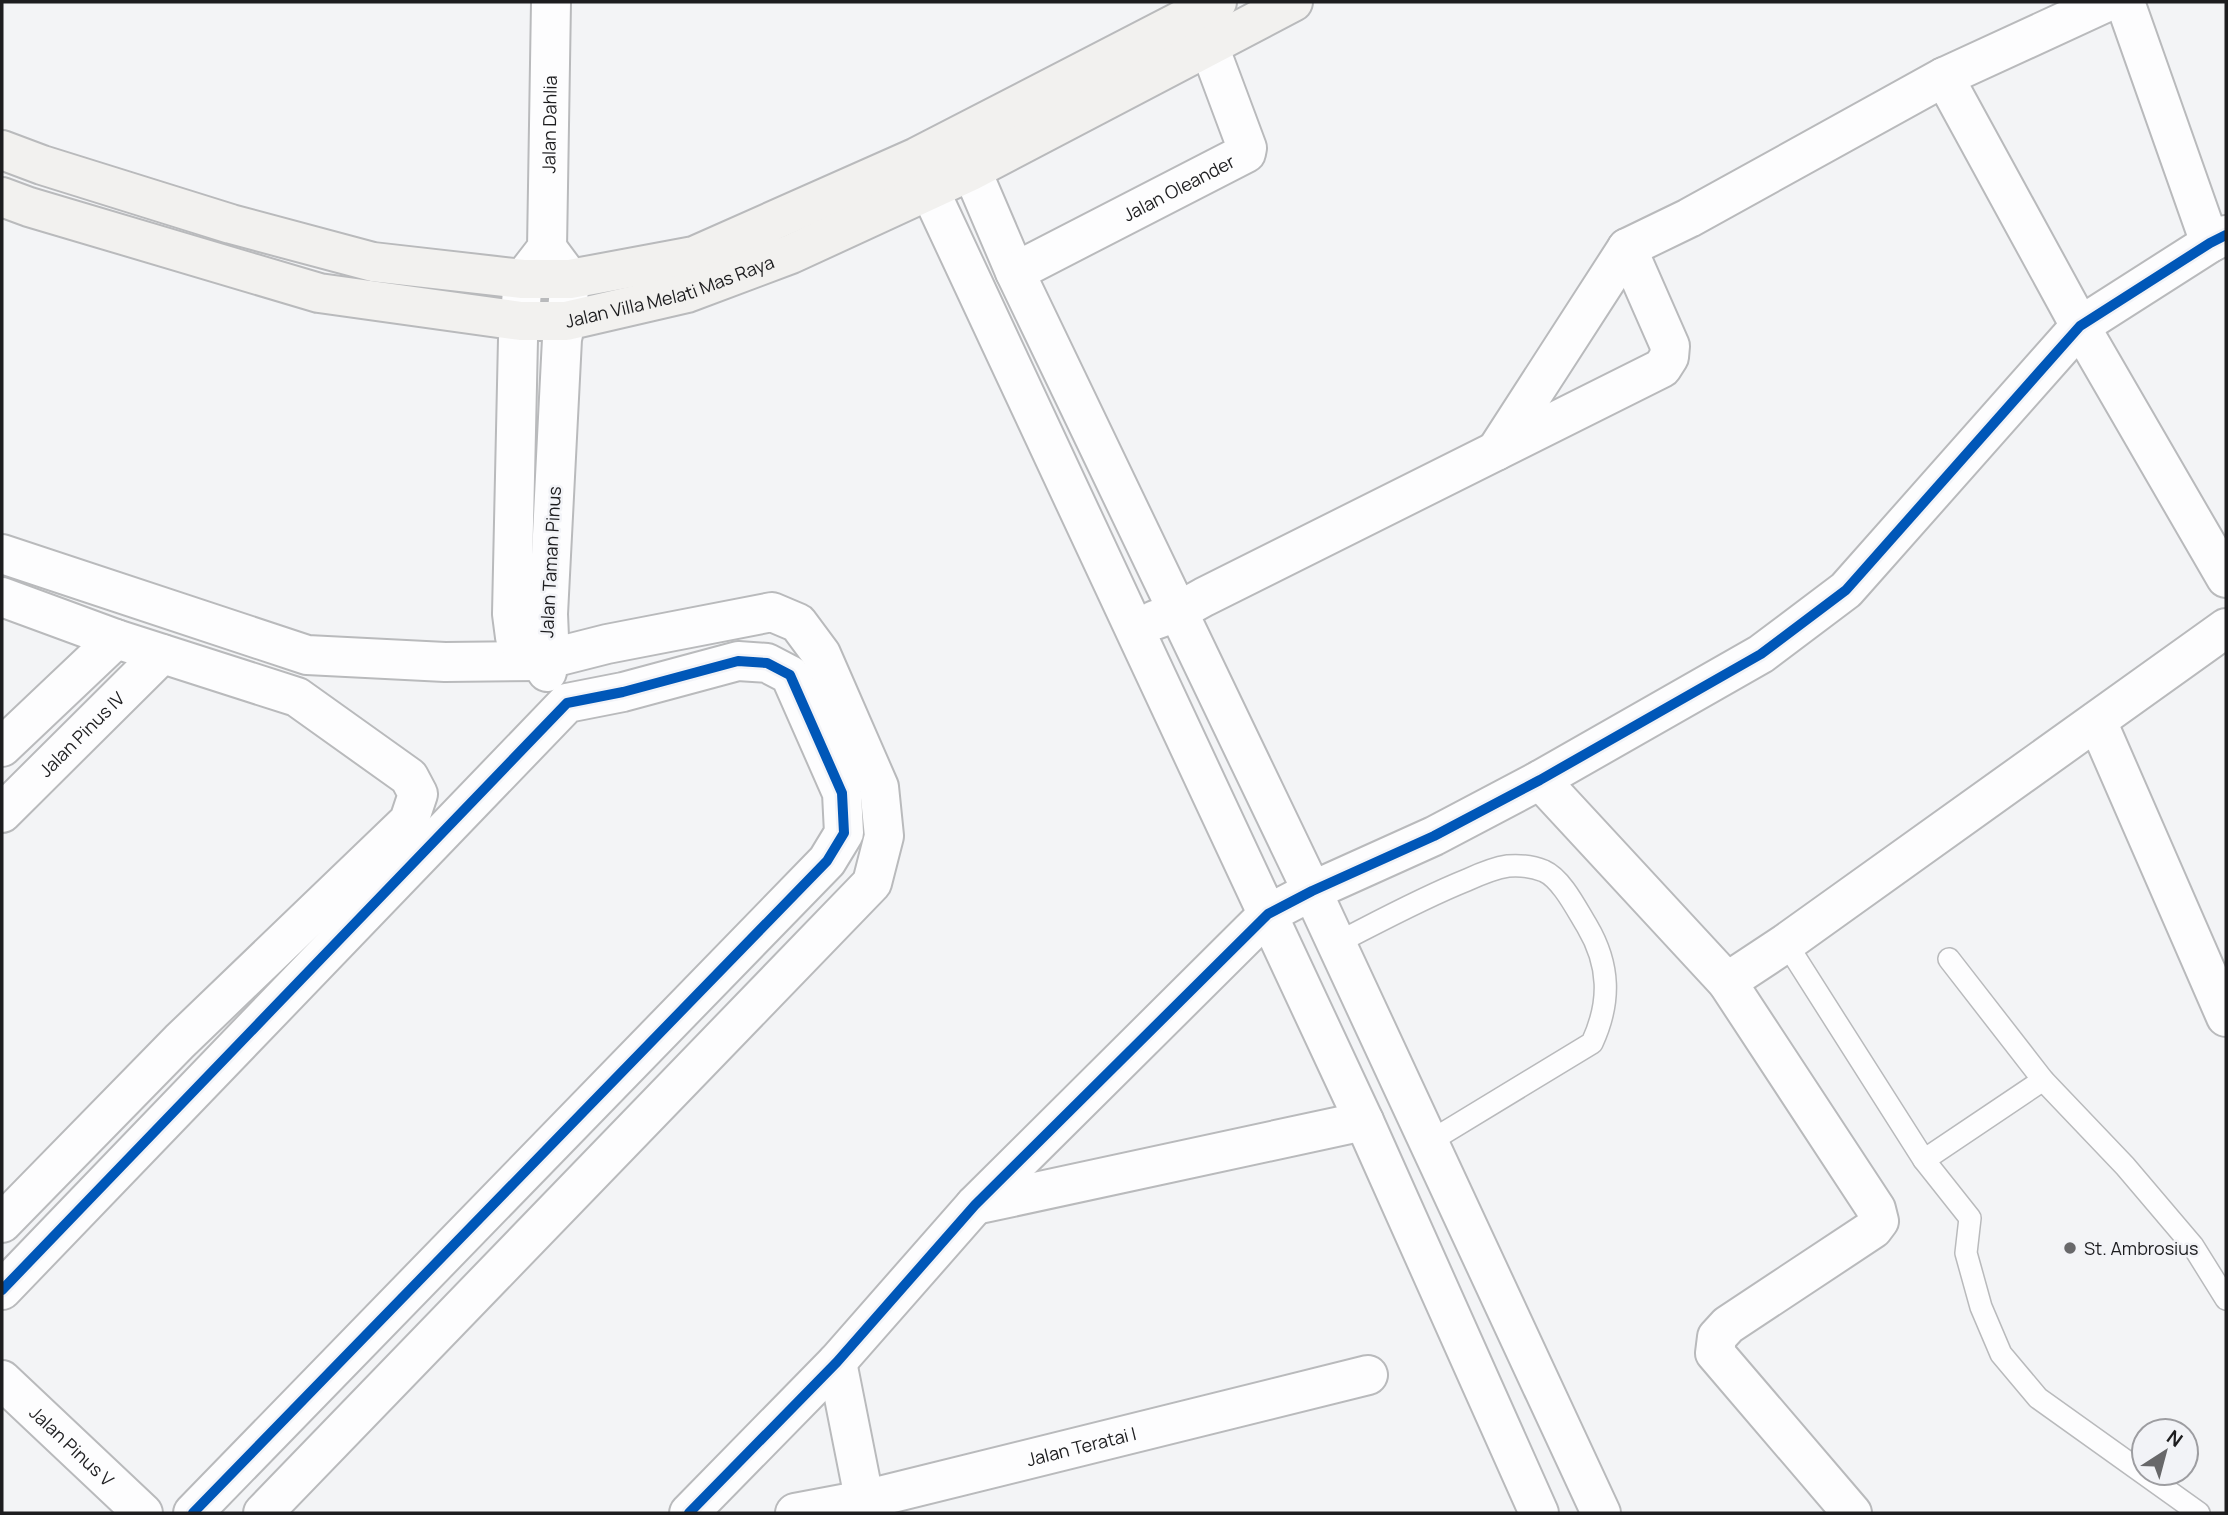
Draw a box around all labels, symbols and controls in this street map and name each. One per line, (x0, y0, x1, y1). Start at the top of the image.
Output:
street label: Jalan Dahlia (536, 75, 562, 174)
street label: Jalan Oleander (1119, 149, 1239, 227)
street label: Jalan Villa Melati Mas Raya (563, 249, 777, 333)
street label: Jalan Taman Pinus (534, 486, 566, 638)
street label: Jalan Pinus IV (33, 686, 130, 782)
place label: St. Ambrosius (2084, 1236, 2198, 1260)
marker: St. Ambrosius (2062, 1240, 2078, 1256)
street label: Jalan Pinus V (25, 1400, 119, 1491)
north arrow (2130, 1417, 2200, 1487)
street label: Jalan Teratai I (1024, 1421, 1138, 1471)
text: N (2162, 1424, 2188, 1453)

